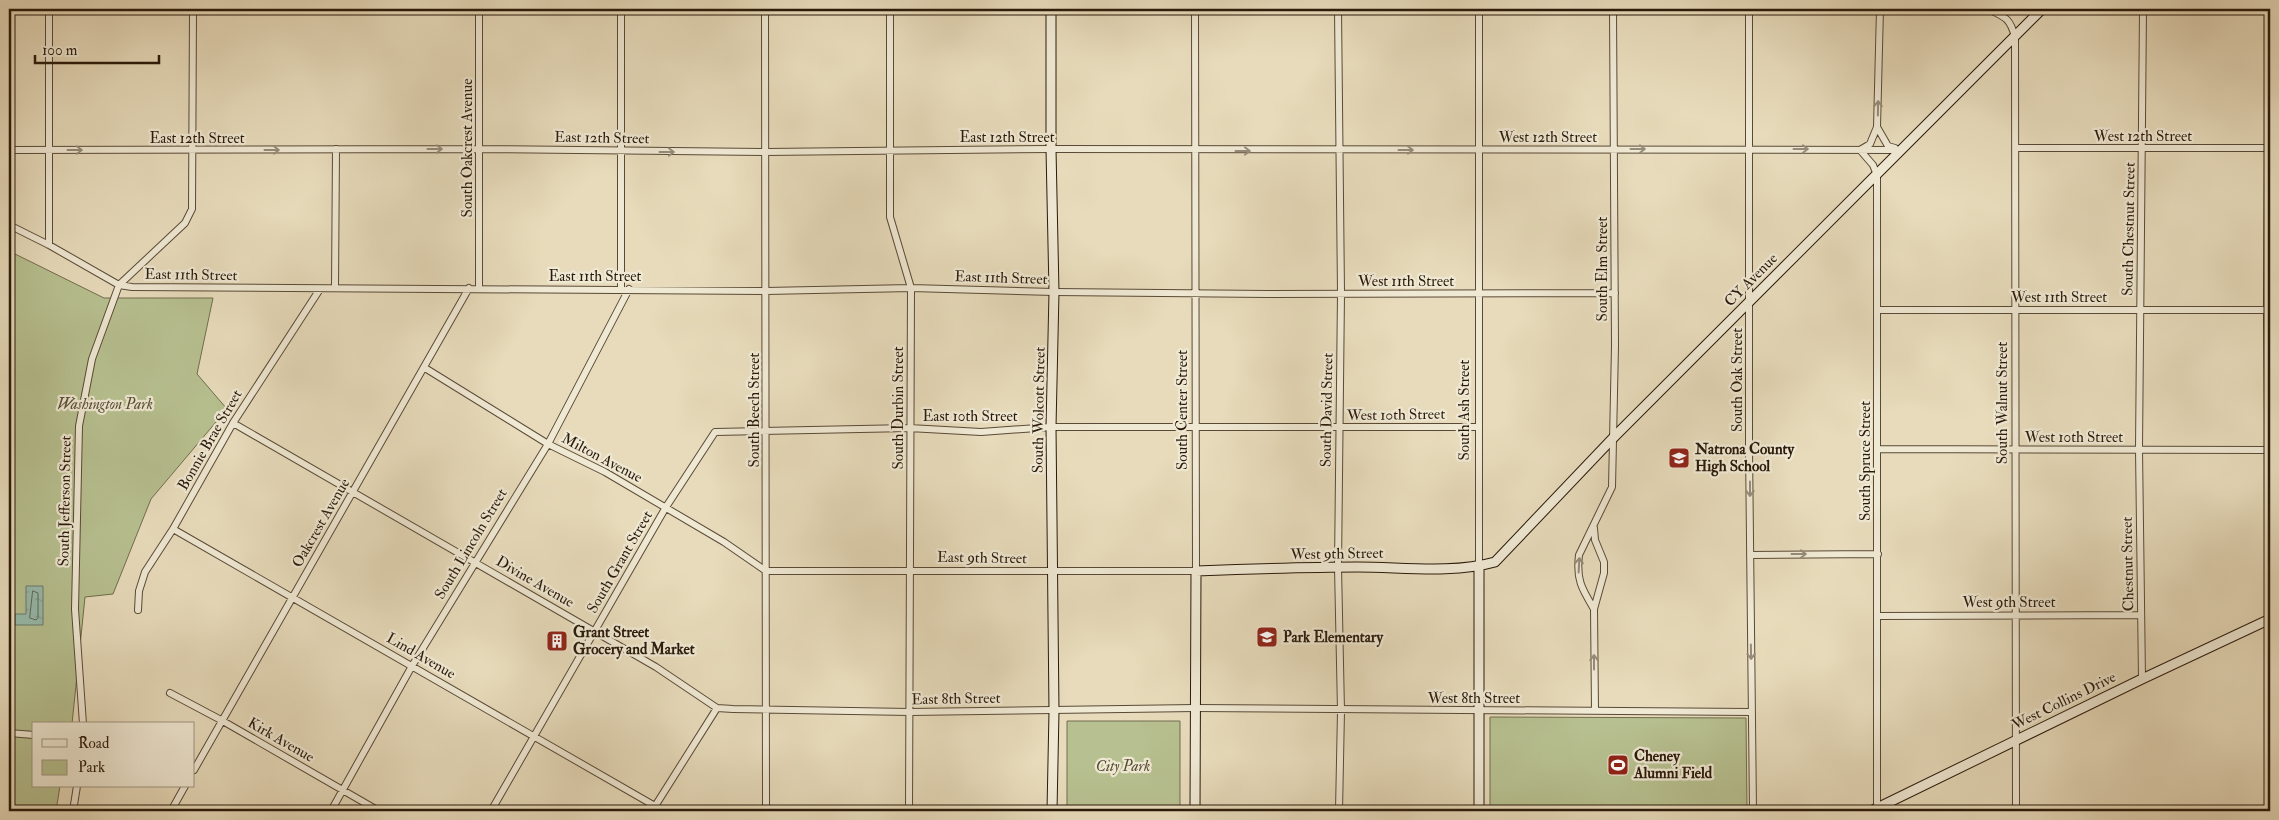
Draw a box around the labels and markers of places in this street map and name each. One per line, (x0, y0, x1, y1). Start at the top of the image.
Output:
place label: Natrona County High School (1694, 440, 1795, 477)
school or university icon: Natrona County High School (1667, 446, 1691, 470)
place label: Grant Street Grocery and Market (573, 623, 695, 660)
school or university icon: Park Elementary (1255, 625, 1279, 649)
place label: Park Elementary (1283, 628, 1384, 648)
building icon: Grant Street Grocery and Market (545, 629, 569, 653)
place label: Cheney Alumni Field (1633, 747, 1713, 783)
sports icon: Cheney Alumni Field (1606, 753, 1630, 777)

